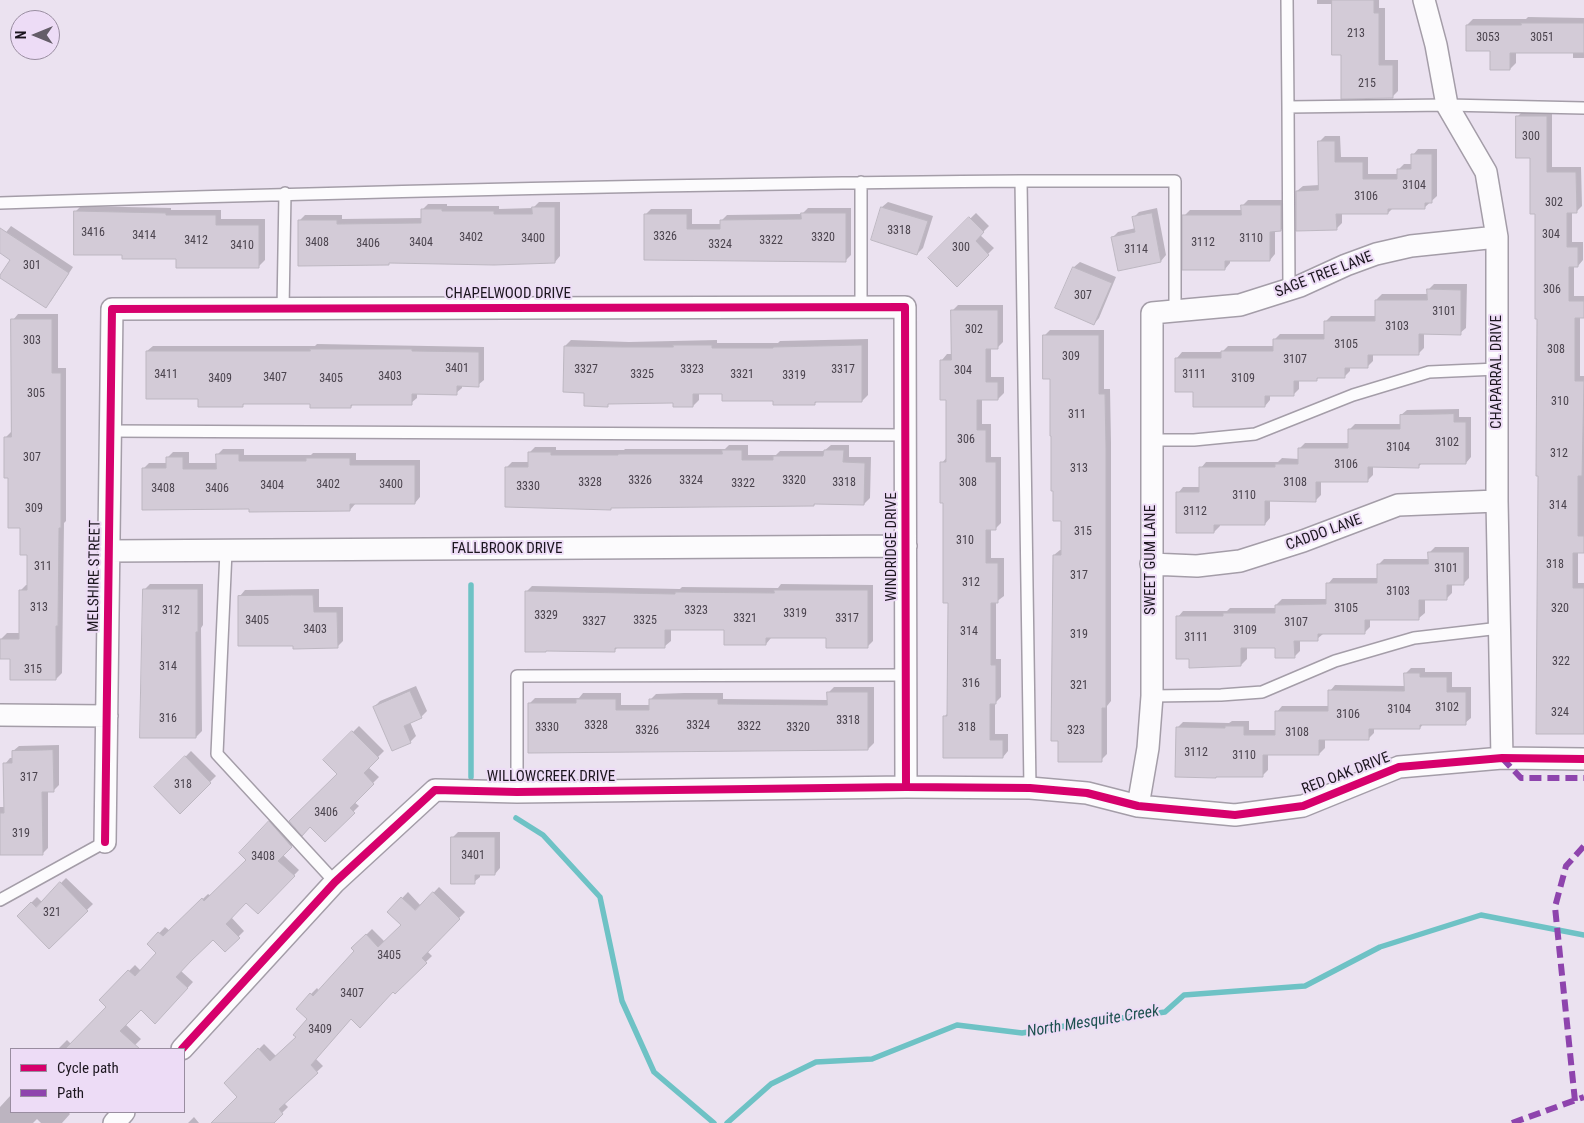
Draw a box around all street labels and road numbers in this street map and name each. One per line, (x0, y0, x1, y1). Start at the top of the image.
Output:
street label: SAGE TREE LANE (1273, 248, 1375, 302)
street label: CHAPELWOOD DRIVE (445, 285, 571, 303)
street label: CHAPARRAL DRIVE (1488, 315, 1506, 429)
street label: WINDRIDGE DRIVE (883, 492, 901, 602)
street label: SWEET GUM LANE (1142, 505, 1160, 615)
street label: CADDO LANE (1284, 511, 1364, 555)
street label: MELSHIRE STREET (85, 520, 105, 632)
street label: FALLBROOK DRIVE (452, 540, 562, 558)
street label: RED OAK DRIVE (1300, 749, 1392, 799)
street label: WILLOWCREEK DRIVE (487, 768, 615, 786)

